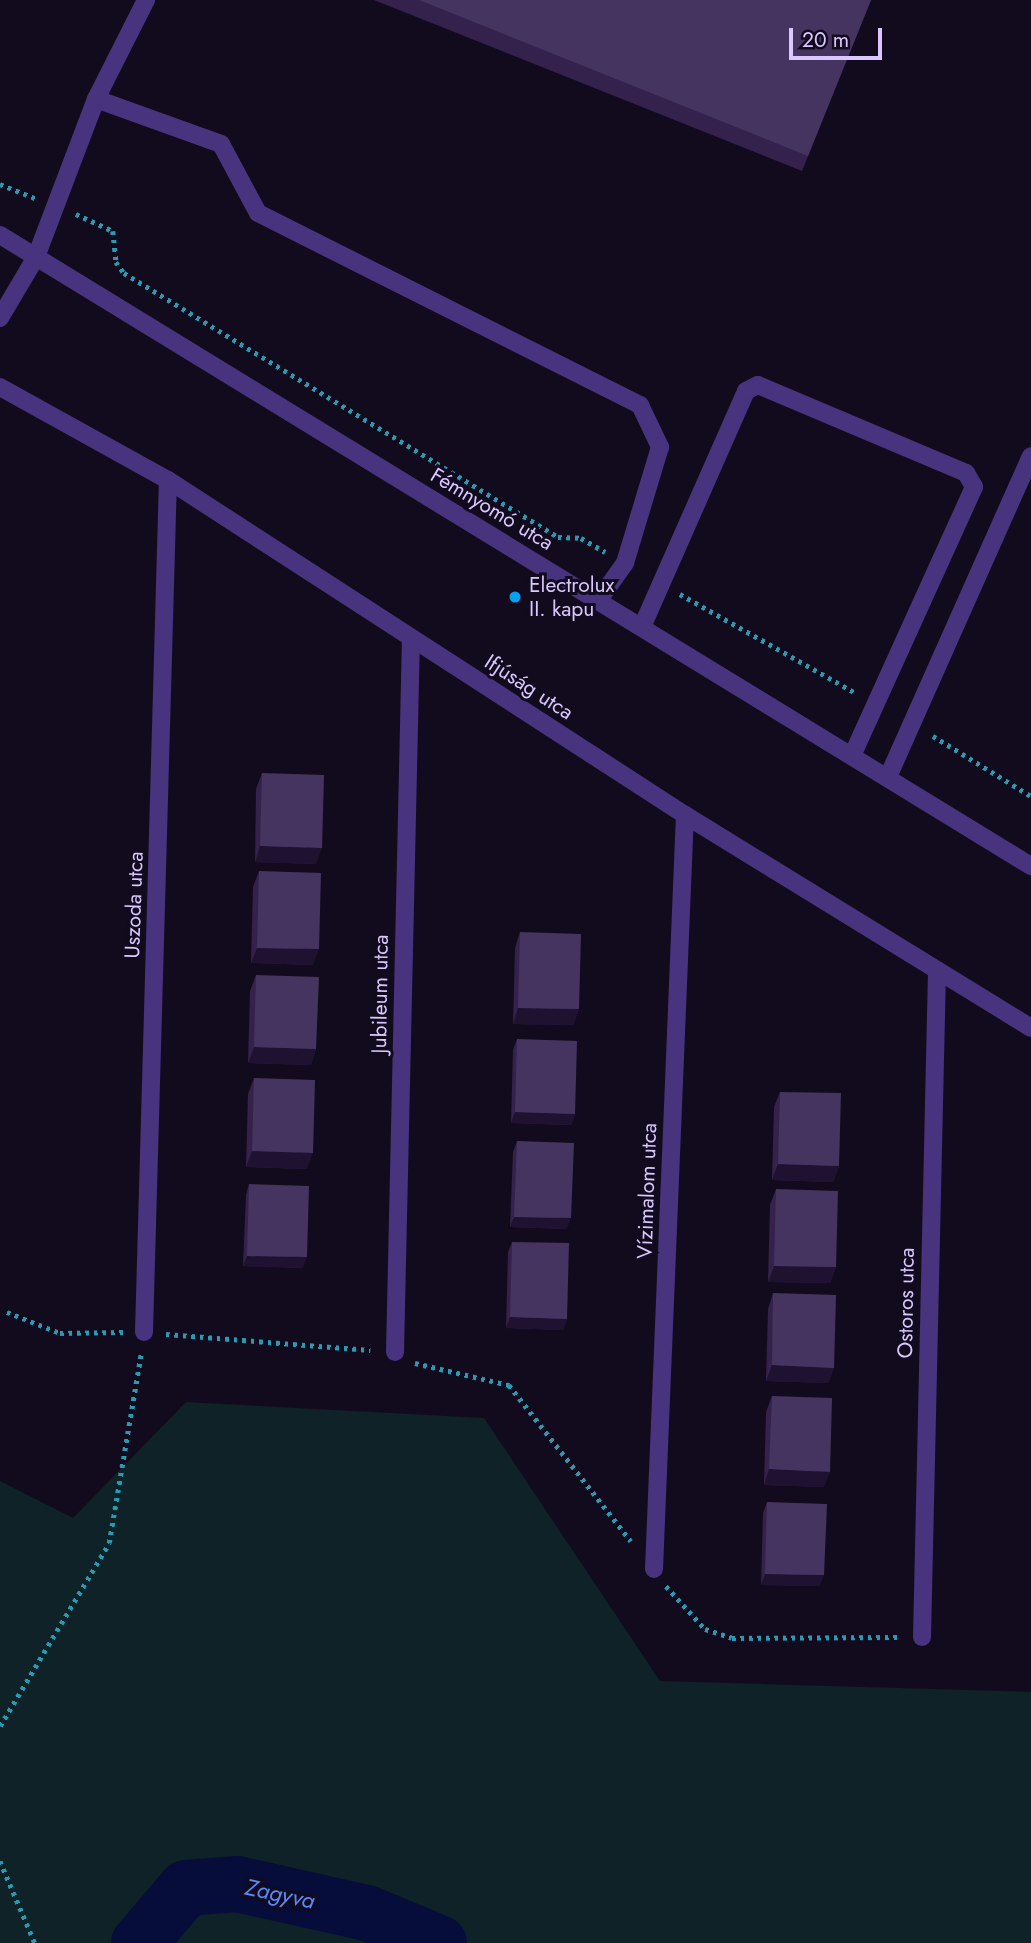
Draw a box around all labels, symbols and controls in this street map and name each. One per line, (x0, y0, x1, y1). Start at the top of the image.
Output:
scale bar (793, 14, 886, 58)
text: 20 m (802, 25, 849, 55)
street label: Fémnyomó utca (426, 462, 558, 556)
place label: Electrolux II. kapu (529, 572, 614, 622)
marker: Electrolux II. kapu (507, 589, 523, 605)
street label: Ifjúság utca (480, 649, 578, 725)
street label: Uszoda utca (120, 851, 148, 959)
street label: Jubileum utca (366, 934, 394, 1054)
street label: Vízimalom utca (632, 1123, 662, 1259)
street label: Ostoros utca (892, 1247, 920, 1359)
water label: Zagyva (243, 1873, 317, 1915)

